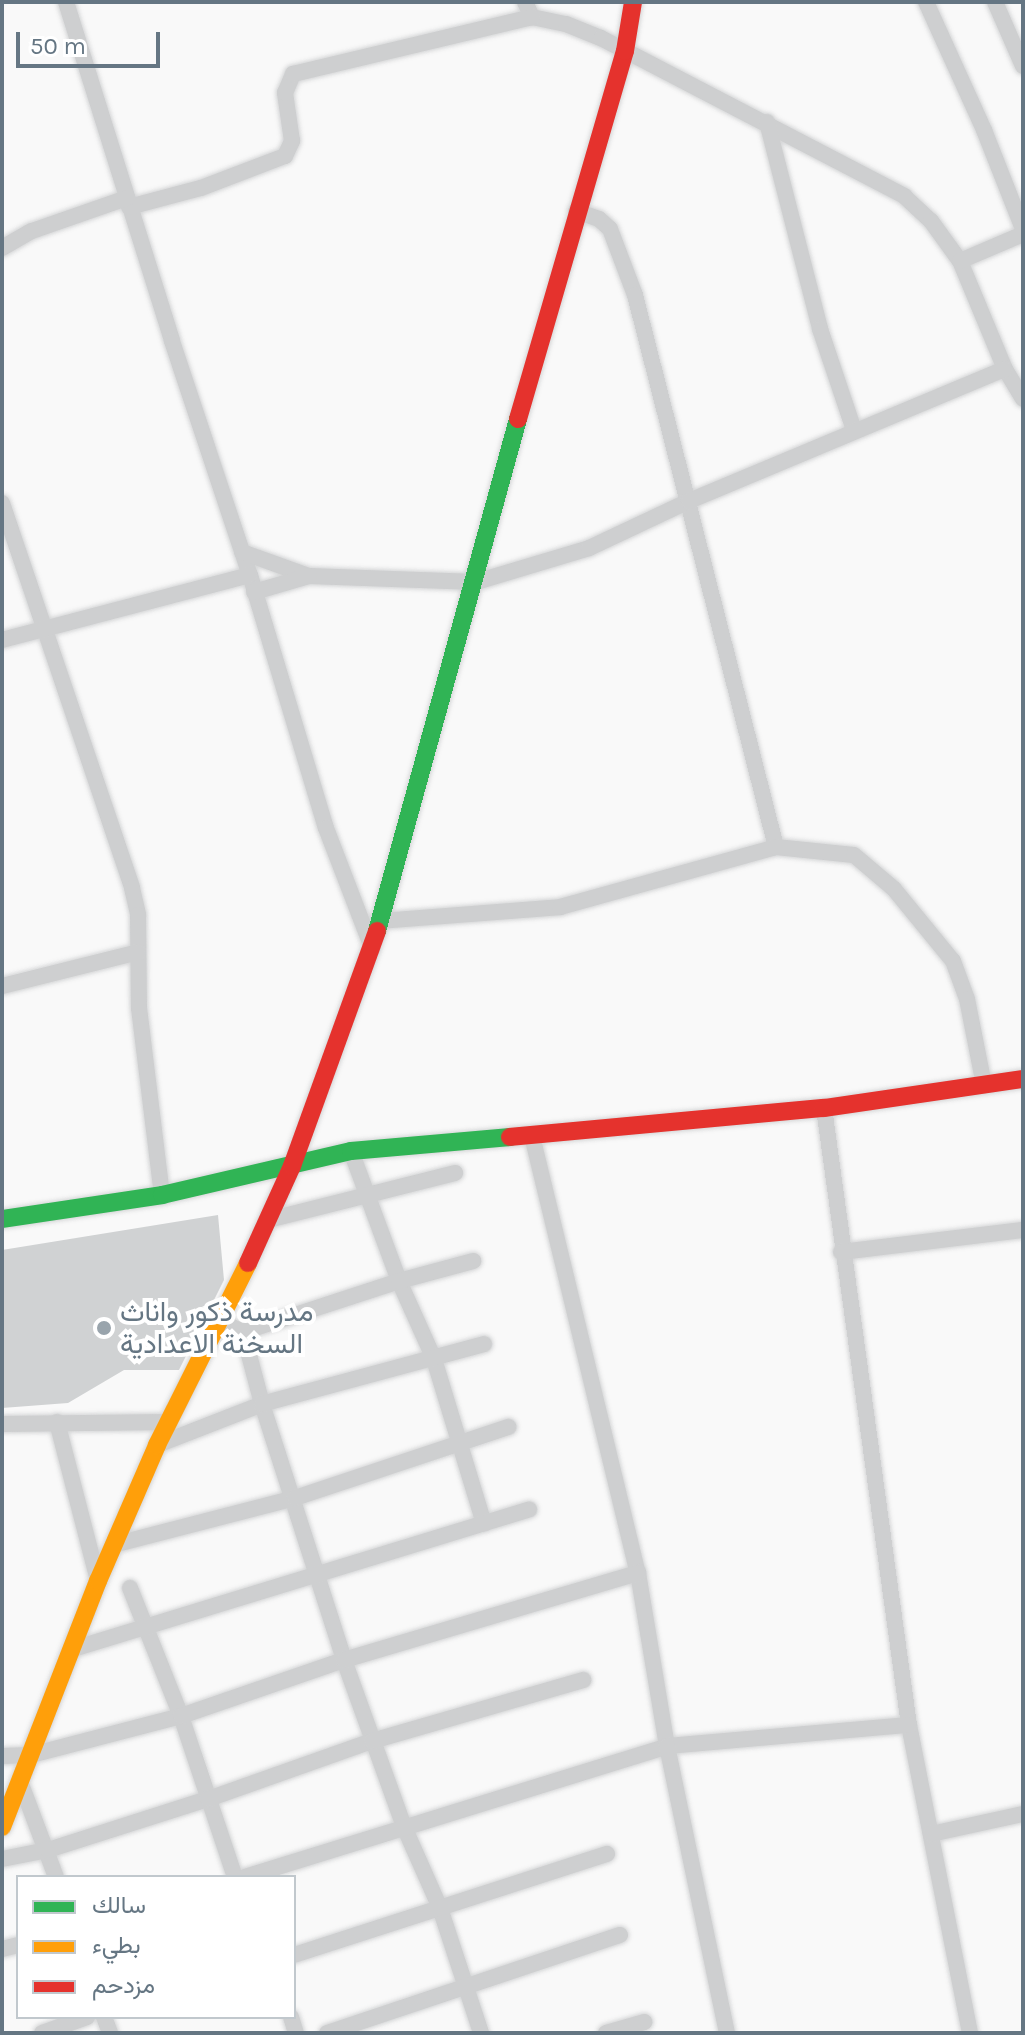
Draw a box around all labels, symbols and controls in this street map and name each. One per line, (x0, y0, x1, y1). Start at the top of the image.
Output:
scale bar (20, 16, 164, 66)
text: 50 m (30, 32, 86, 60)
place label: مدرسة ذكور واناث السخنة الاعدادية (120, 1295, 313, 1361)
marker: مدرسة ذكور واناث السخنة الاعدادية (95, 1319, 113, 1337)
legend (16, 1875, 296, 2019)
text: سالك (92, 1891, 146, 1919)
text: بطيء (92, 1931, 141, 1959)
text: مزدحم (92, 1971, 155, 1999)

